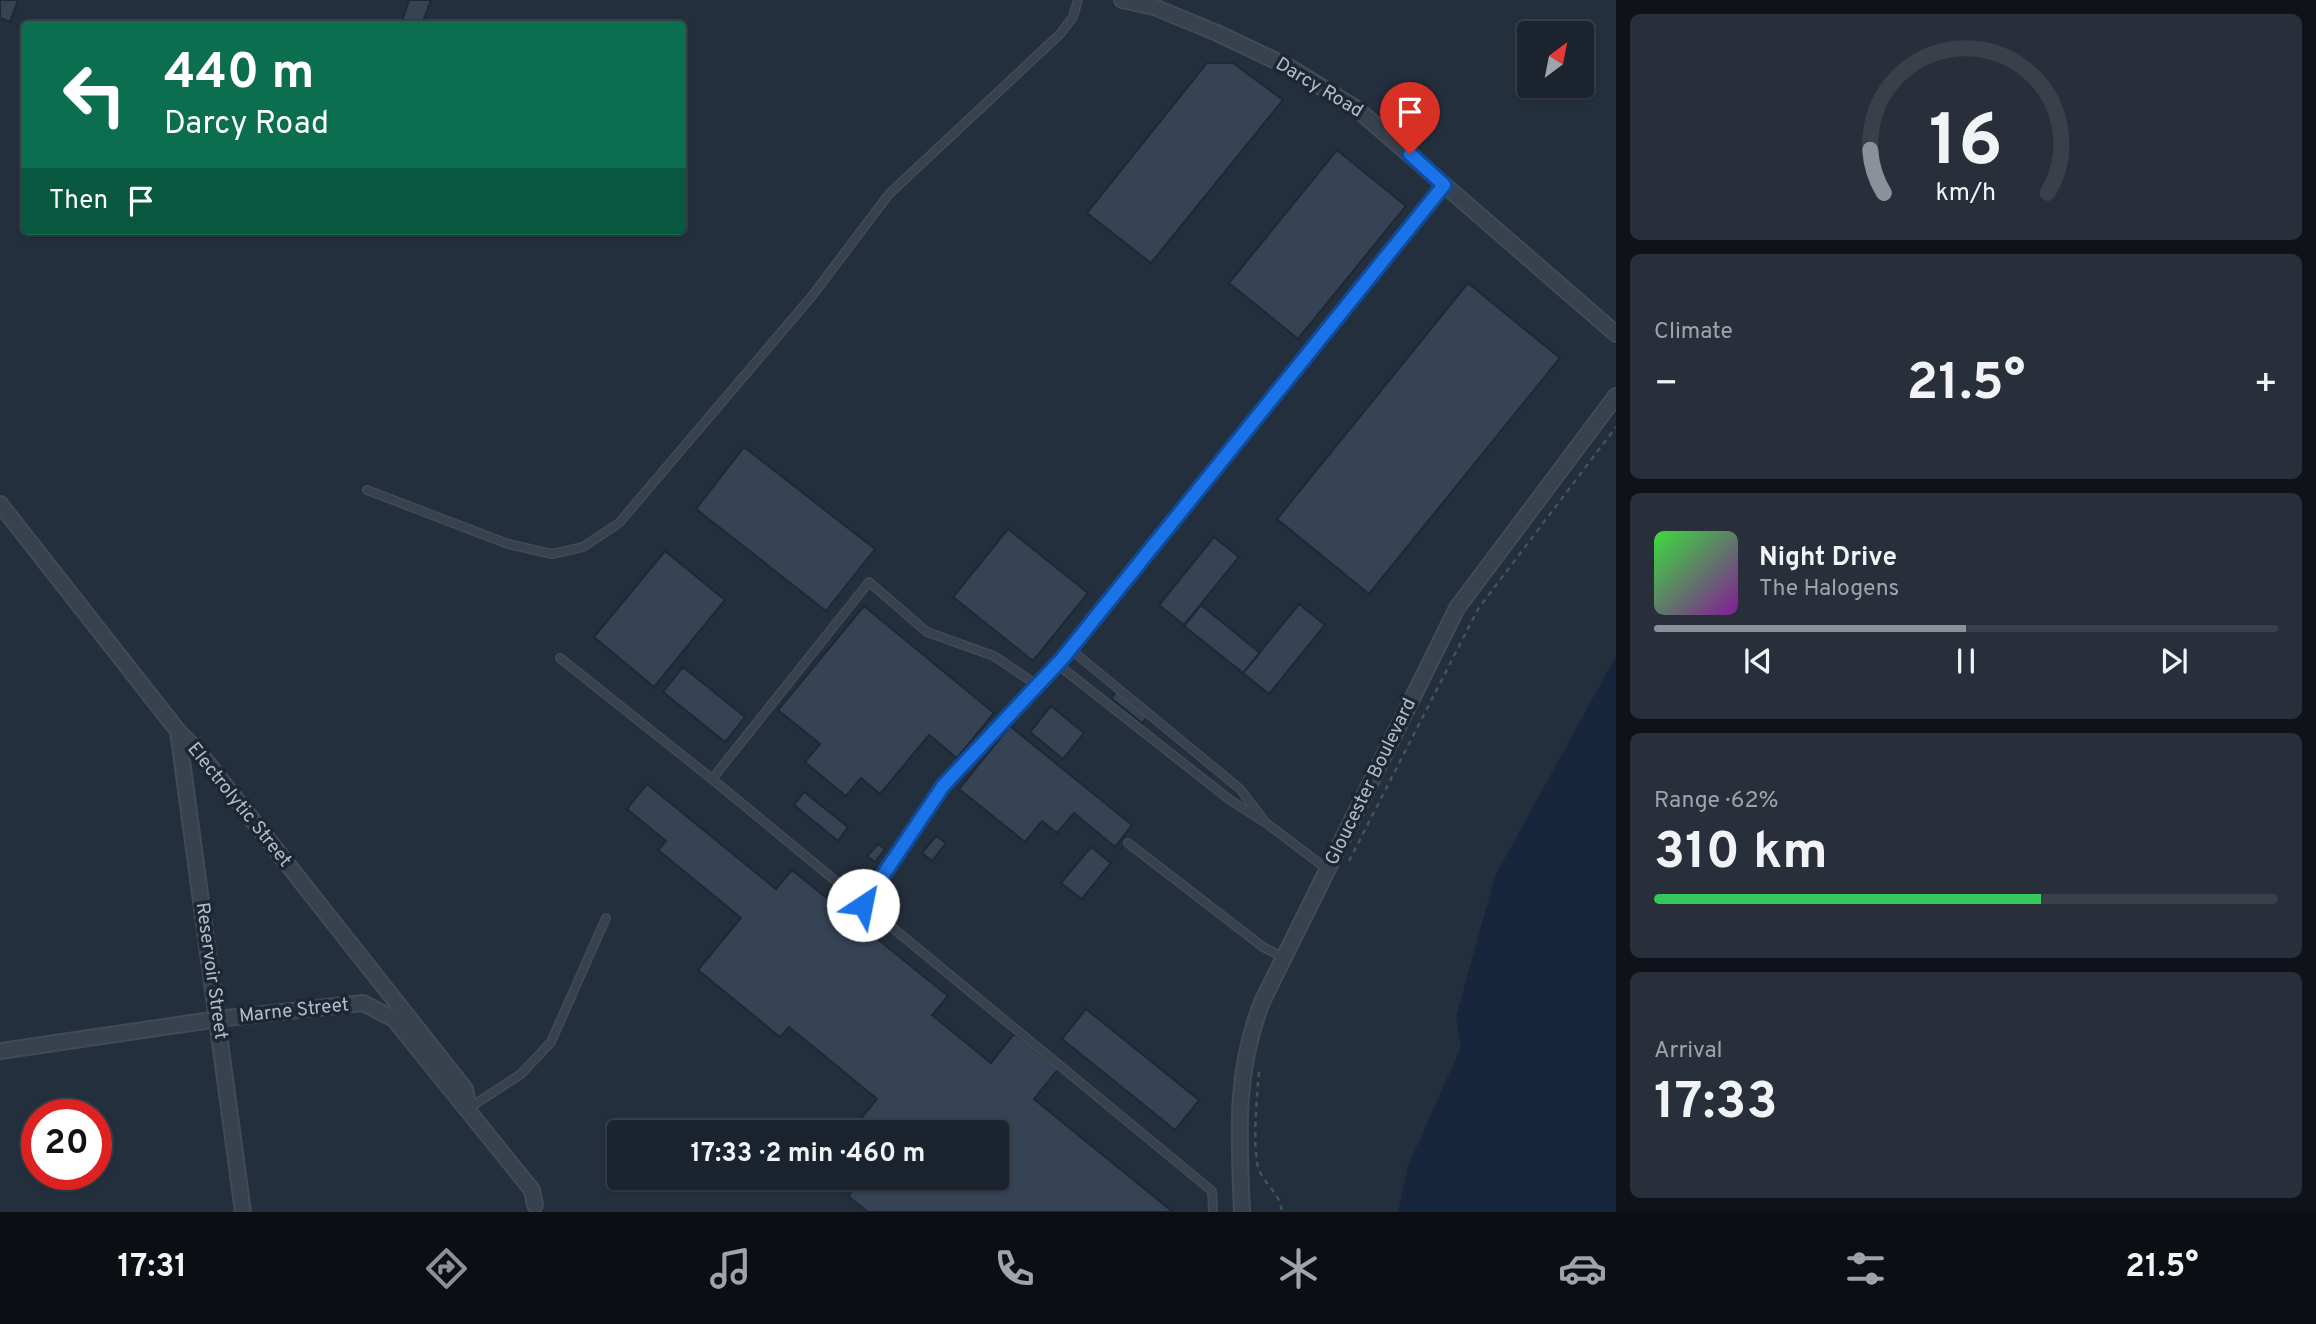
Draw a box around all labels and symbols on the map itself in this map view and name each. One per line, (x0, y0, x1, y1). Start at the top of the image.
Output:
north arrow (1517, 21, 1594, 98)
street label: Darcy Road (1271, 52, 1367, 124)
pin (1380, 82, 1440, 154)
street label: Gloucester Boulevard (1320, 695, 1422, 869)
street label: Electrolytic Street (181, 738, 297, 872)
position arrow (826, 868, 900, 942)
street label: Reservoir Street (190, 901, 232, 1041)
street label: Marne Street (238, 993, 350, 1029)
speed limit sign: 20 (21, 1099, 112, 1190)

